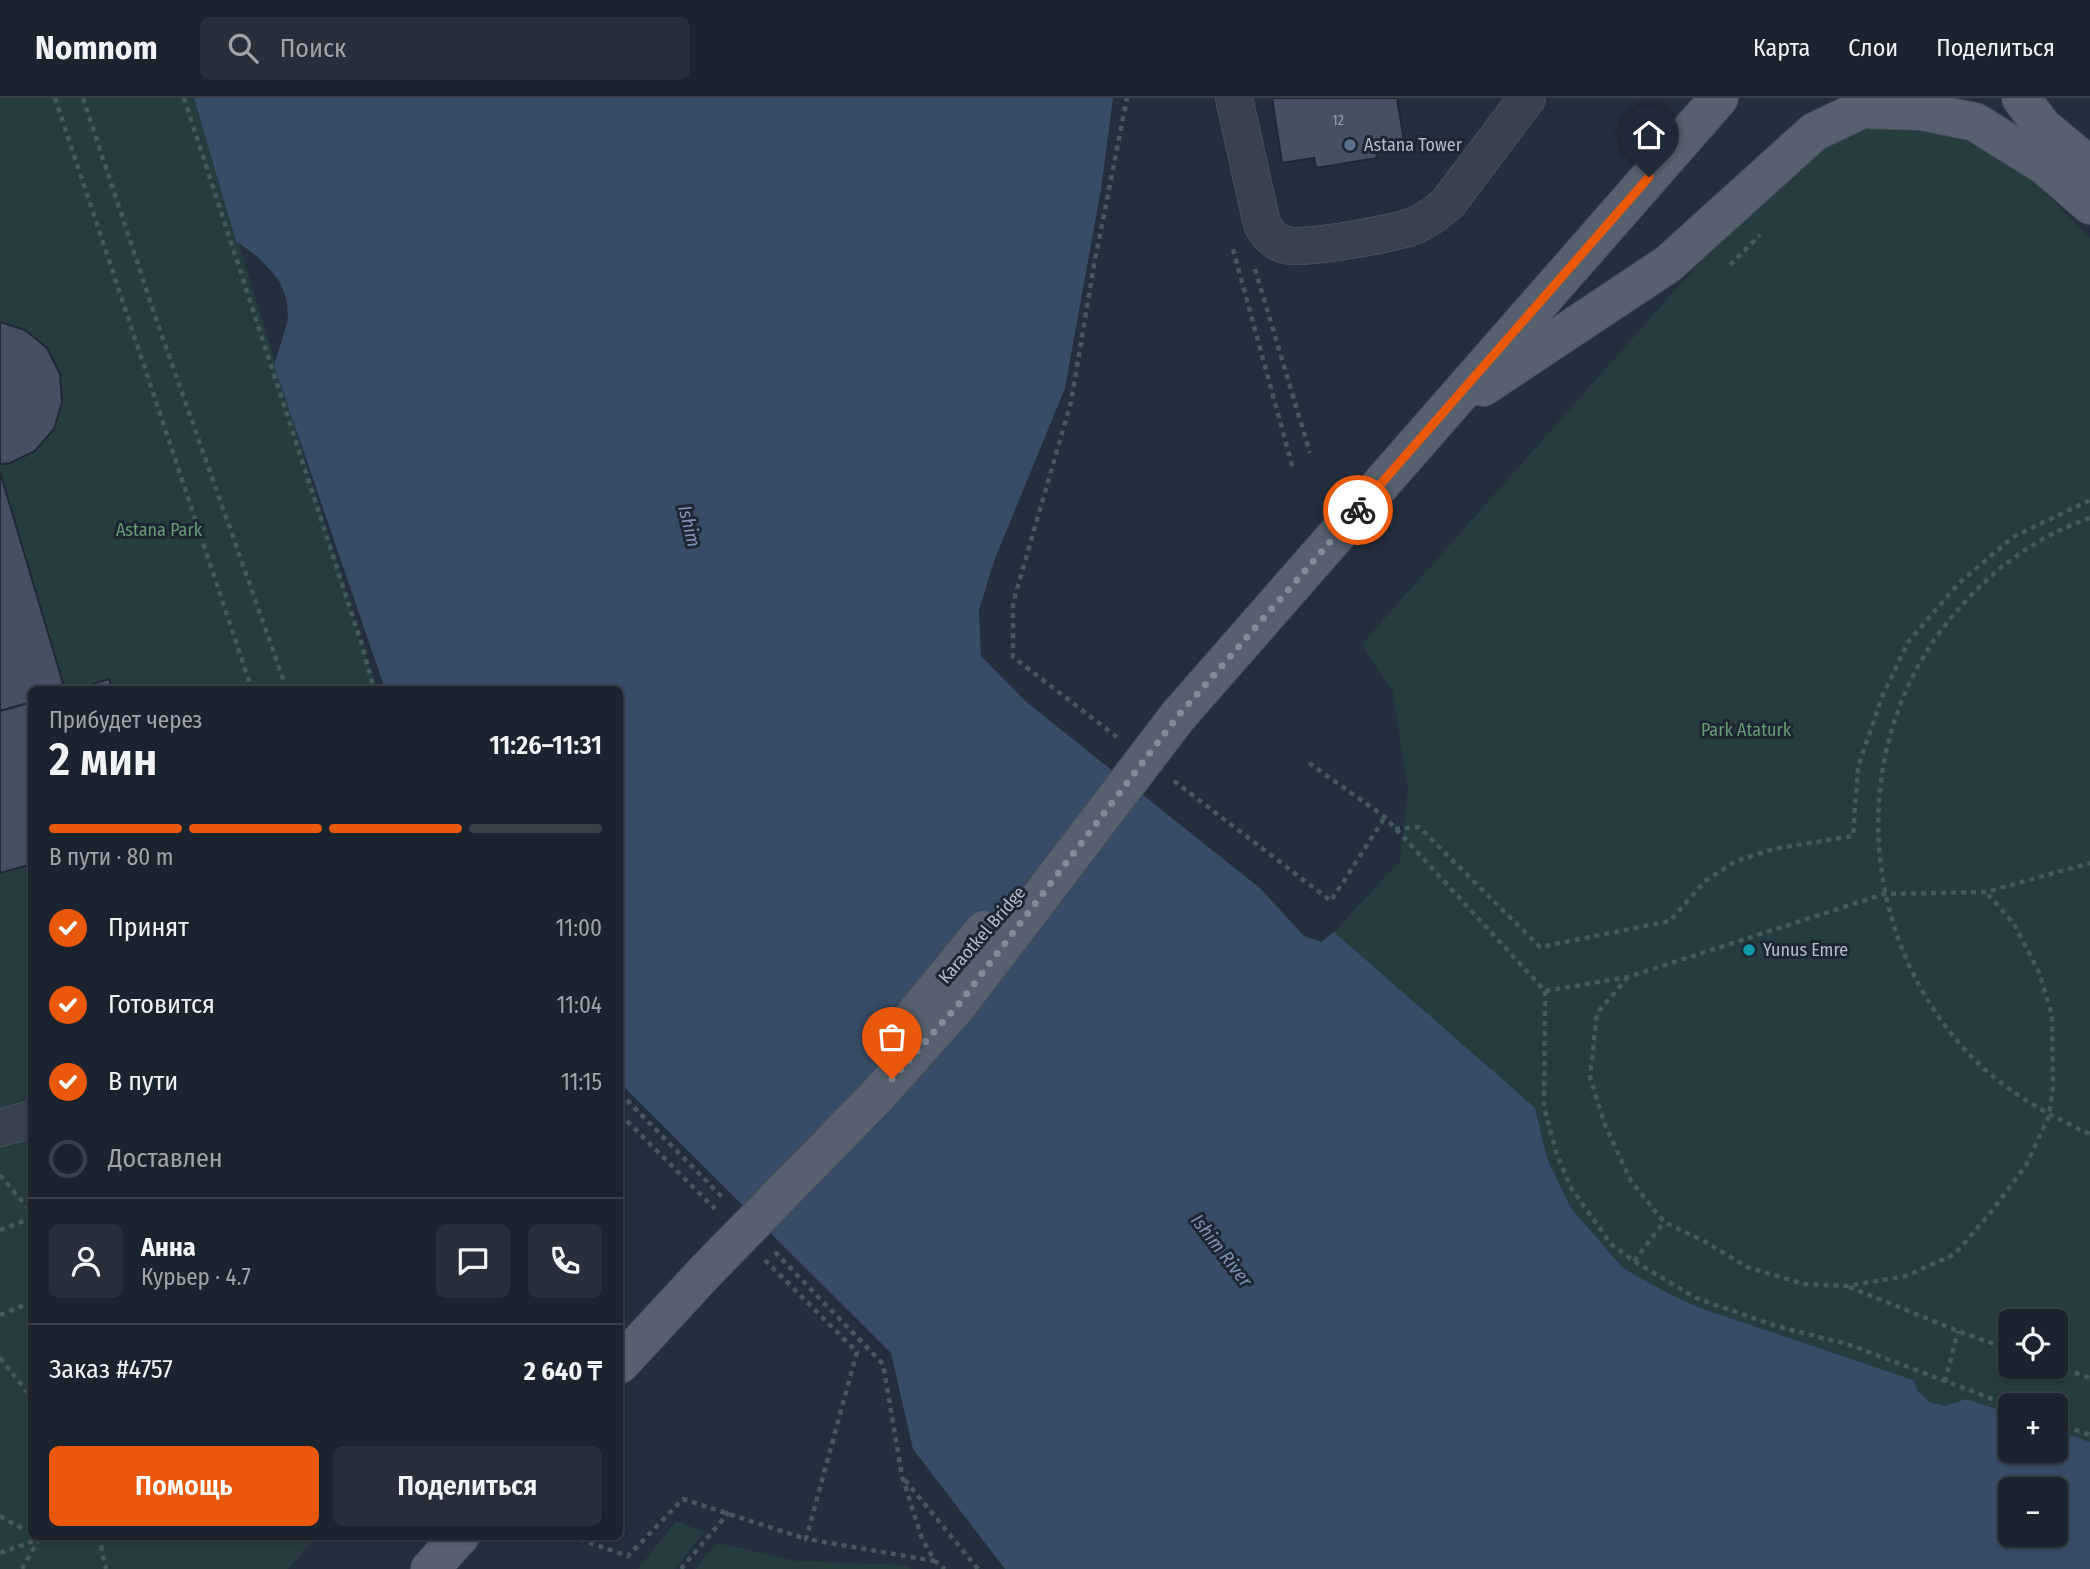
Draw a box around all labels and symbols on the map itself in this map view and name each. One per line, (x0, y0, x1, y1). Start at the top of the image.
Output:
pin (1619, 105, 1679, 177)
house number: 12 (1332, 112, 1344, 129)
place label: Astana Tower (1364, 134, 1463, 156)
marker: Astana Tower (1342, 137, 1358, 153)
courier (1323, 475, 1393, 545)
water label: Ishim (673, 503, 706, 549)
park label: Astana Park (116, 519, 203, 541)
park label: Park Ataturk (1701, 719, 1792, 741)
street label: Karaotkel Bridge (934, 882, 1030, 988)
place label: Yunus Emre (1763, 939, 1848, 961)
marker: Yunus Emre (1741, 942, 1757, 958)
pin (862, 1007, 922, 1079)
water label: Ishim River (1186, 1209, 1258, 1292)

